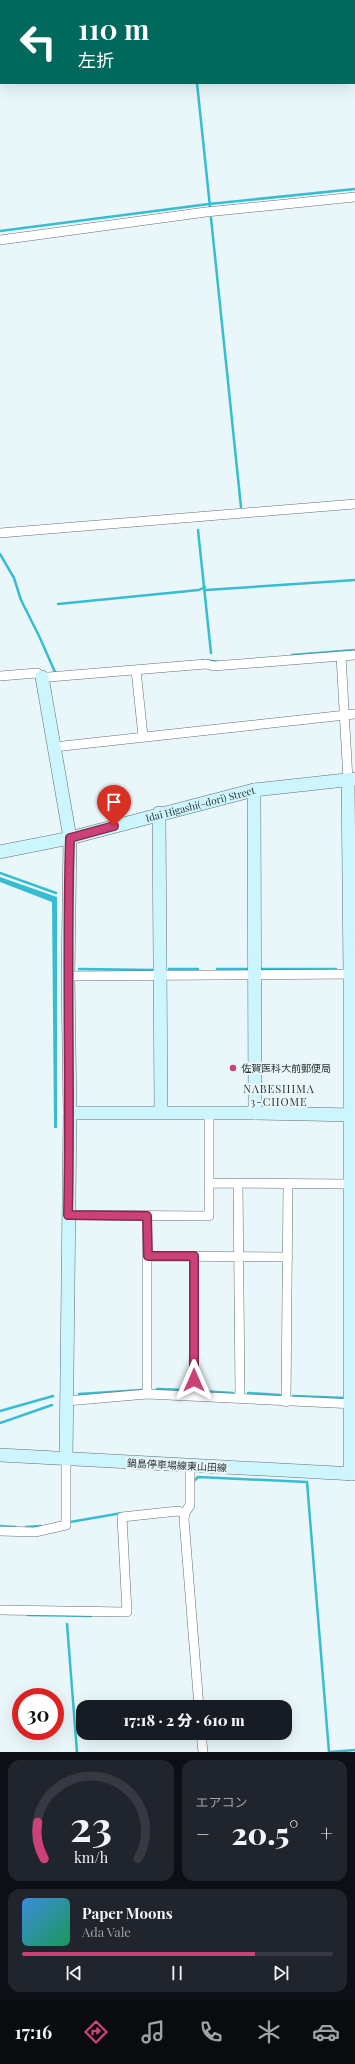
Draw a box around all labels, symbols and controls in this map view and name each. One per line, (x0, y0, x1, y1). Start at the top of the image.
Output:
text: 110 m (78, 10, 149, 47)
icon: left (12, 16, 64, 68)
text: 左折 (78, 48, 114, 72)
street label: Idai Higashi(-dori) Street (144, 783, 257, 825)
pin (97, 785, 131, 826)
icon: arrive (103, 791, 125, 813)
place label: 佐賀医科大前郵便局 (241, 1061, 331, 1075)
marker: 佐賀医科大前郵便局 (228, 1063, 238, 1073)
district label: NABESHIMA 3-CHOME (243, 1081, 315, 1109)
position arrow (173, 1359, 215, 1401)
street label: 鍋島停車場線東山田線 (127, 1455, 227, 1475)
speed limit sign: 30 (12, 1688, 64, 1740)
text: 17:18 · 2 分 · 610 m (123, 1710, 245, 1730)
text: エアコン (196, 1793, 248, 1810)
text: 23 (70, 1796, 112, 1851)
text: 20.5° (231, 1813, 298, 1853)
text: − (196, 1818, 210, 1848)
text: + (320, 1818, 333, 1848)
text: km/h (74, 1847, 108, 1866)
text: Paper Moons (82, 1903, 173, 1923)
text: Ada Vale (82, 1923, 131, 1940)
icon: previous (63, 1962, 85, 1984)
icon: pause (166, 1962, 188, 1984)
icon: next (270, 1962, 292, 1984)
icon: directions (82, 2018, 110, 2046)
icon: music (139, 2018, 167, 2046)
icon: phone (197, 2018, 225, 2046)
icon: climate (255, 2018, 283, 2046)
icon: car (312, 2018, 340, 2046)
text: 17:16 (15, 2020, 52, 2044)

